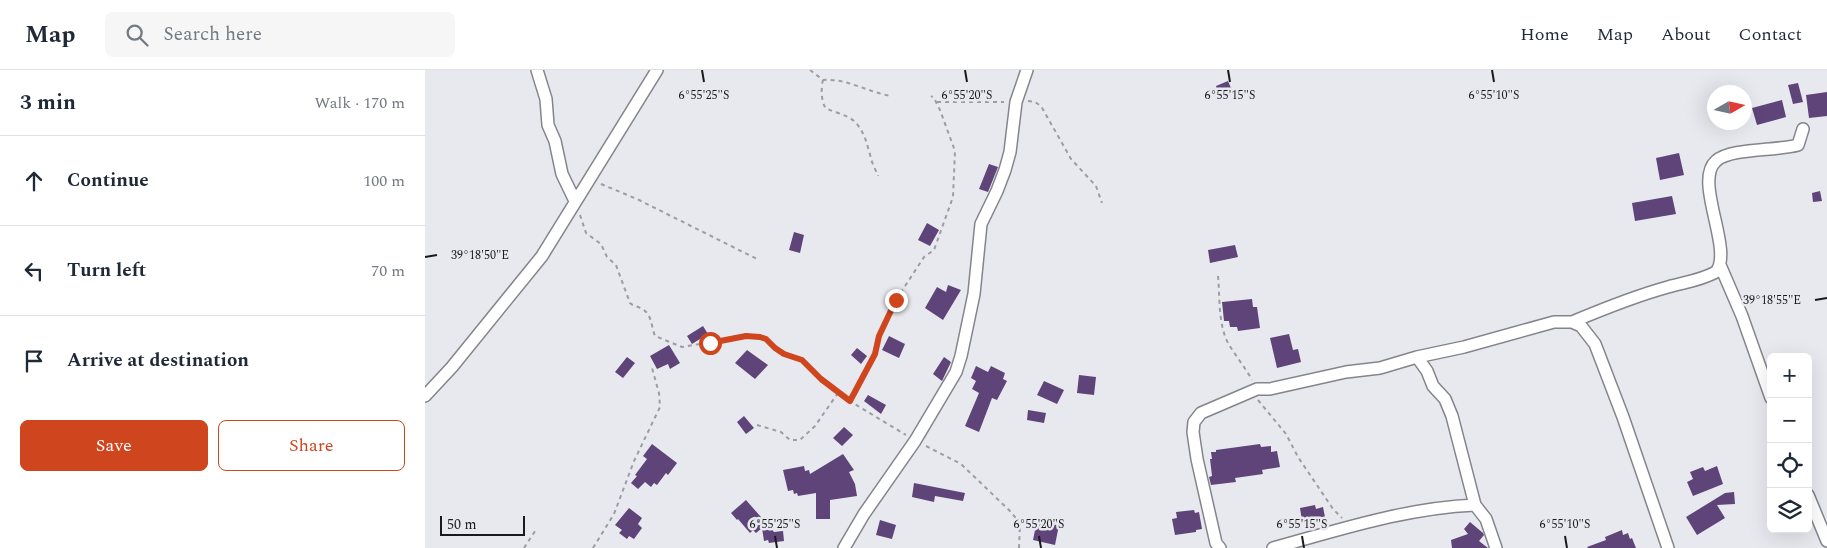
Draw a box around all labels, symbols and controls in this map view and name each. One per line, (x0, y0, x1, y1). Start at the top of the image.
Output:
search box (105, 12, 455, 57)
text: Map (25, 17, 75, 53)
text: Search here (163, 20, 262, 49)
icon: search (123, 21, 151, 49)
text: Home (1520, 21, 1569, 48)
text: Map (1597, 21, 1633, 48)
text: About (1661, 21, 1711, 48)
text: Contact (1739, 21, 1802, 48)
north arrow (1707, 85, 1752, 130)
text: 6°55'25"S (679, 86, 729, 105)
text: 6°55'20"S (942, 86, 992, 105)
text: 6°55'15"S (1205, 86, 1255, 105)
text: 6°55'10"S (1469, 86, 1519, 105)
text: 3 min (20, 87, 76, 119)
text: Walk · 170 m (314, 91, 405, 115)
text: Continue (67, 166, 149, 195)
icon: ahead (20, 167, 48, 195)
text: 100 m (363, 169, 405, 193)
text: 39°18'50"E (451, 246, 509, 265)
text: Turn left (67, 256, 146, 285)
icon: left (20, 257, 48, 285)
text: 70 m (371, 259, 405, 283)
route end (885, 289, 908, 312)
text: 39°18'55"E (1743, 291, 1801, 310)
route start (699, 332, 722, 355)
text: Arrive at destination (67, 346, 249, 375)
icon: arrive (20, 347, 48, 375)
map controls (1767, 353, 1812, 533)
button: + (1767, 353, 1812, 398)
button: − (1767, 398, 1812, 443)
button: Save (20, 420, 208, 471)
button: Share (218, 420, 405, 471)
button: locate (1767, 443, 1812, 488)
button: layers (1767, 488, 1812, 533)
scale bar (440, 513, 525, 536)
text: 50 m (447, 514, 477, 535)
text: 6°55'25"S (750, 515, 800, 534)
text: 6°55'20"S (1014, 515, 1064, 534)
text: 6°55'15"S (1277, 515, 1327, 534)
text: 6°55'10"S (1540, 515, 1590, 534)

